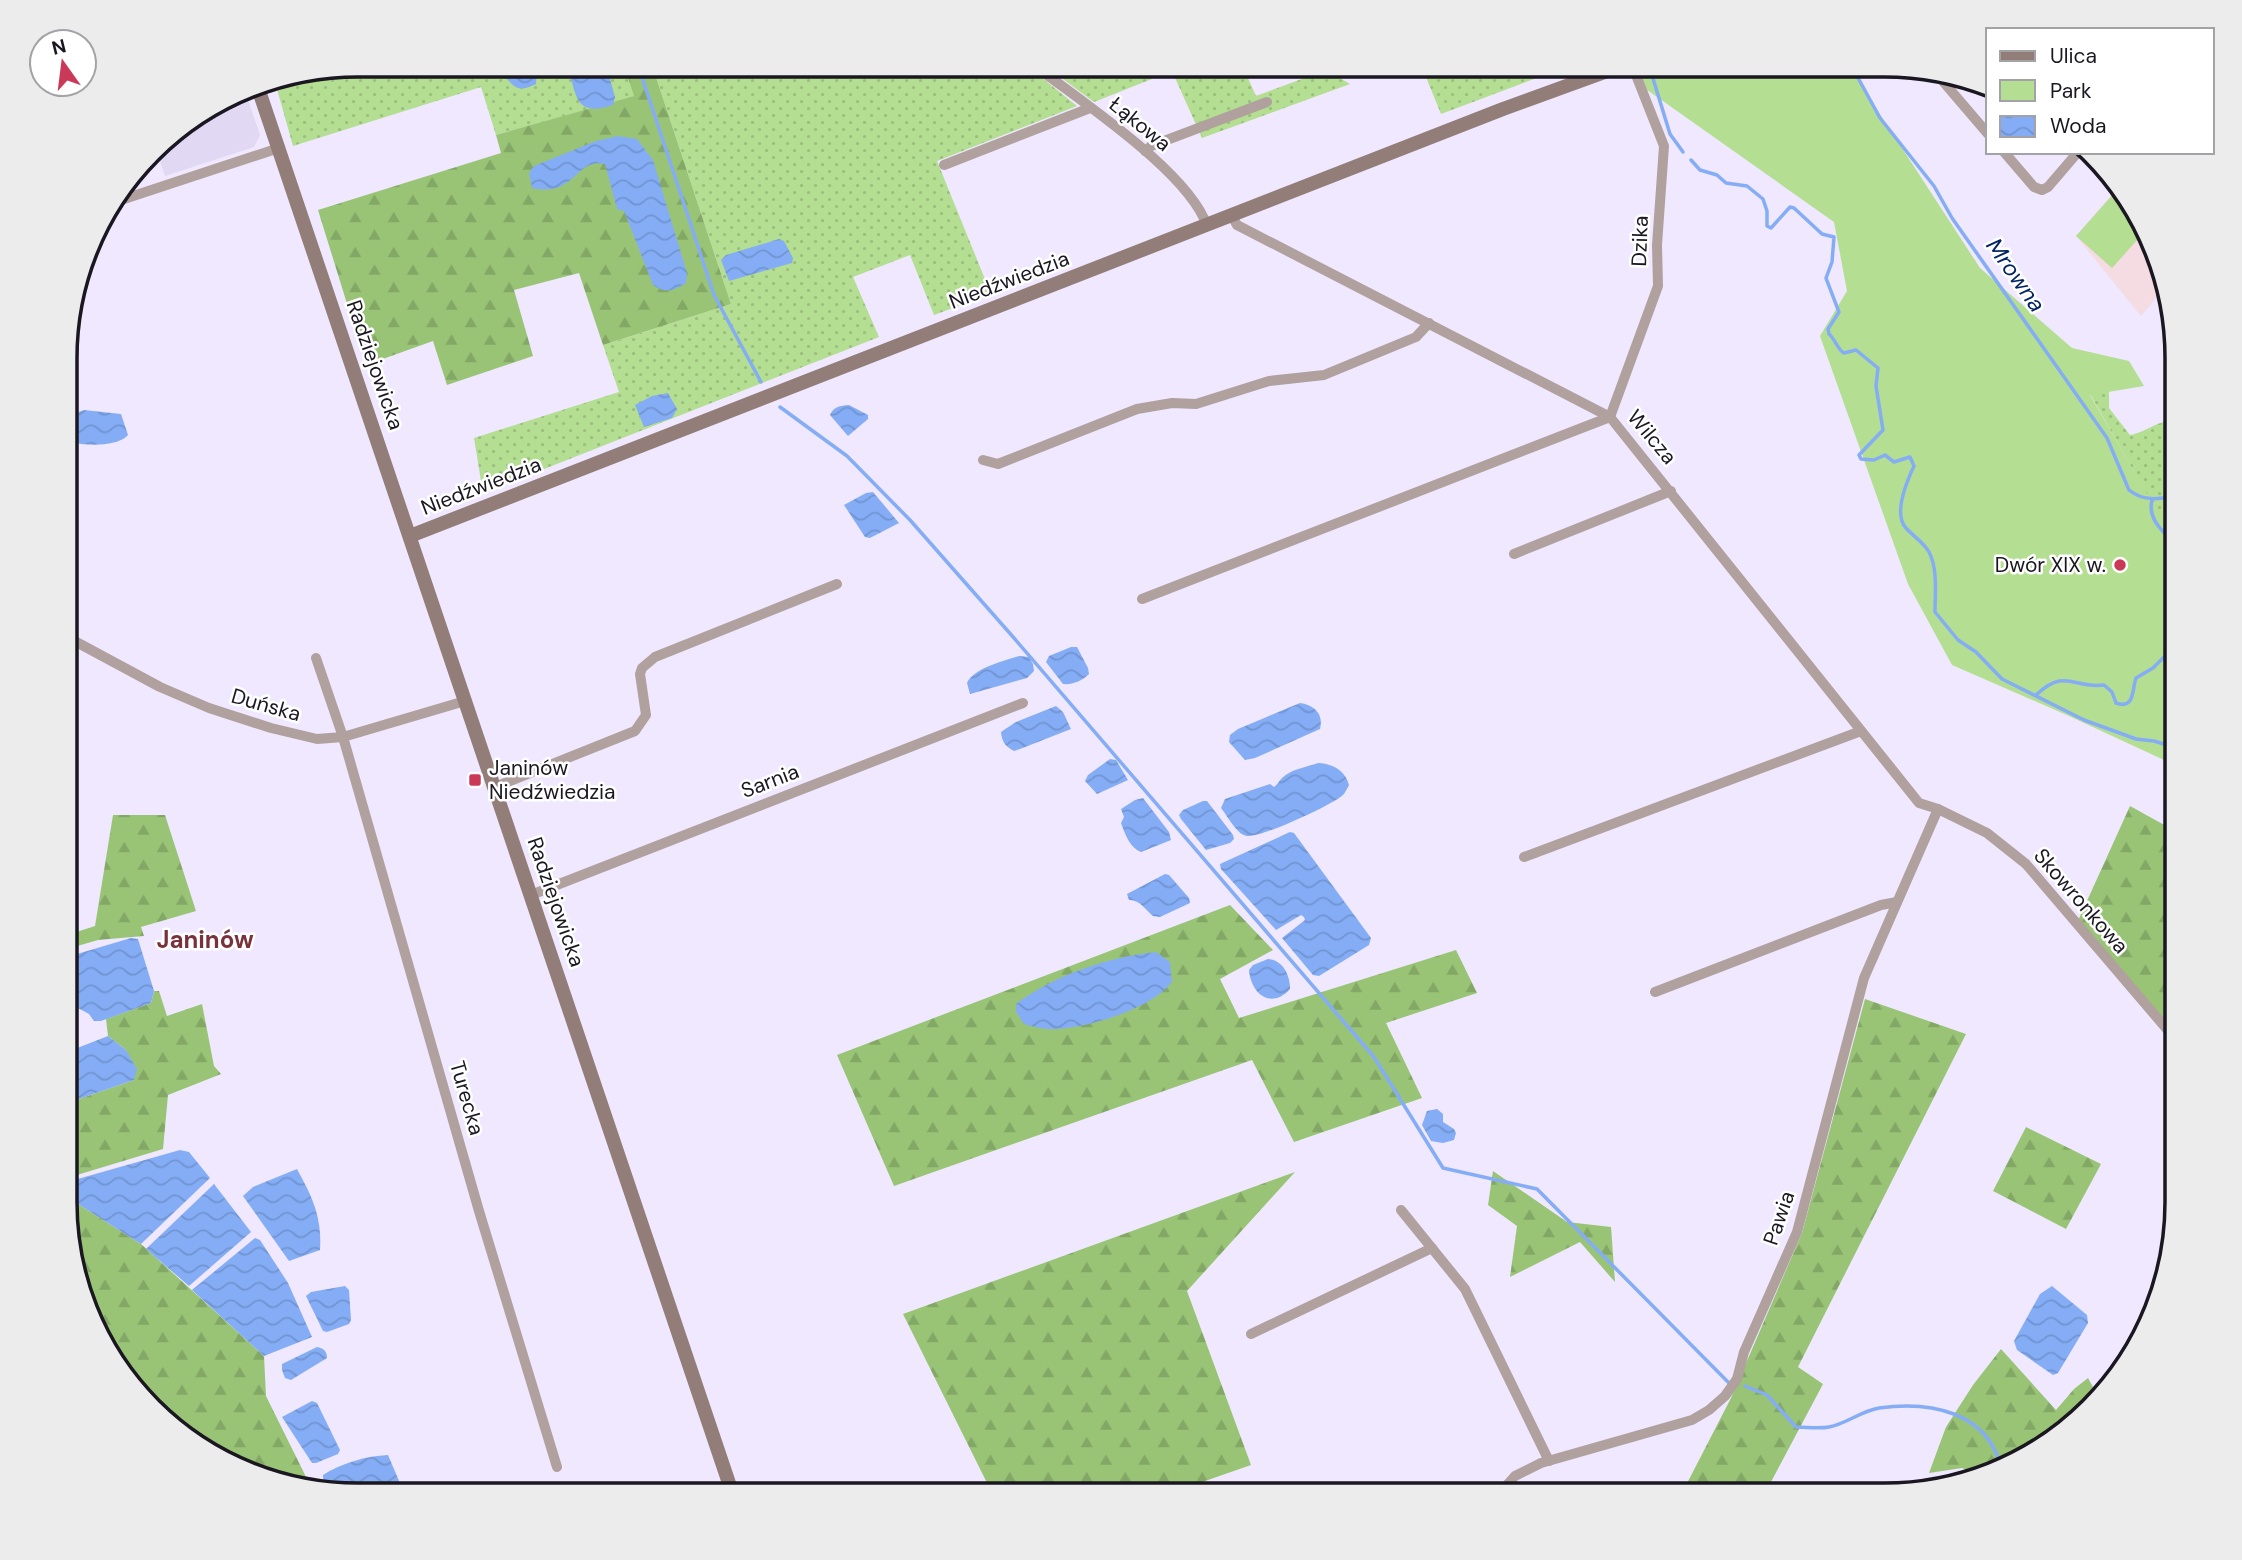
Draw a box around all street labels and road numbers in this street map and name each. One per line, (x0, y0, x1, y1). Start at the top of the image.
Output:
street label: Łąkowa (1103, 90, 1177, 158)
street label: Dzika (1625, 215, 1655, 267)
street label: Niedźwiedzia (945, 244, 1073, 316)
street label: Radziejowicka (340, 296, 410, 434)
street label: Wilcza (1621, 404, 1683, 470)
street label: Niedźwiedzia (417, 450, 545, 522)
street label: Duńska (228, 682, 304, 728)
street label: Sarnia (737, 757, 803, 805)
street label: Radziejowicka (521, 833, 591, 971)
street label: Skowronkowa (2027, 842, 2135, 960)
street label: Turecka (443, 1058, 491, 1138)
street label: Pawia (1757, 1187, 1801, 1249)

